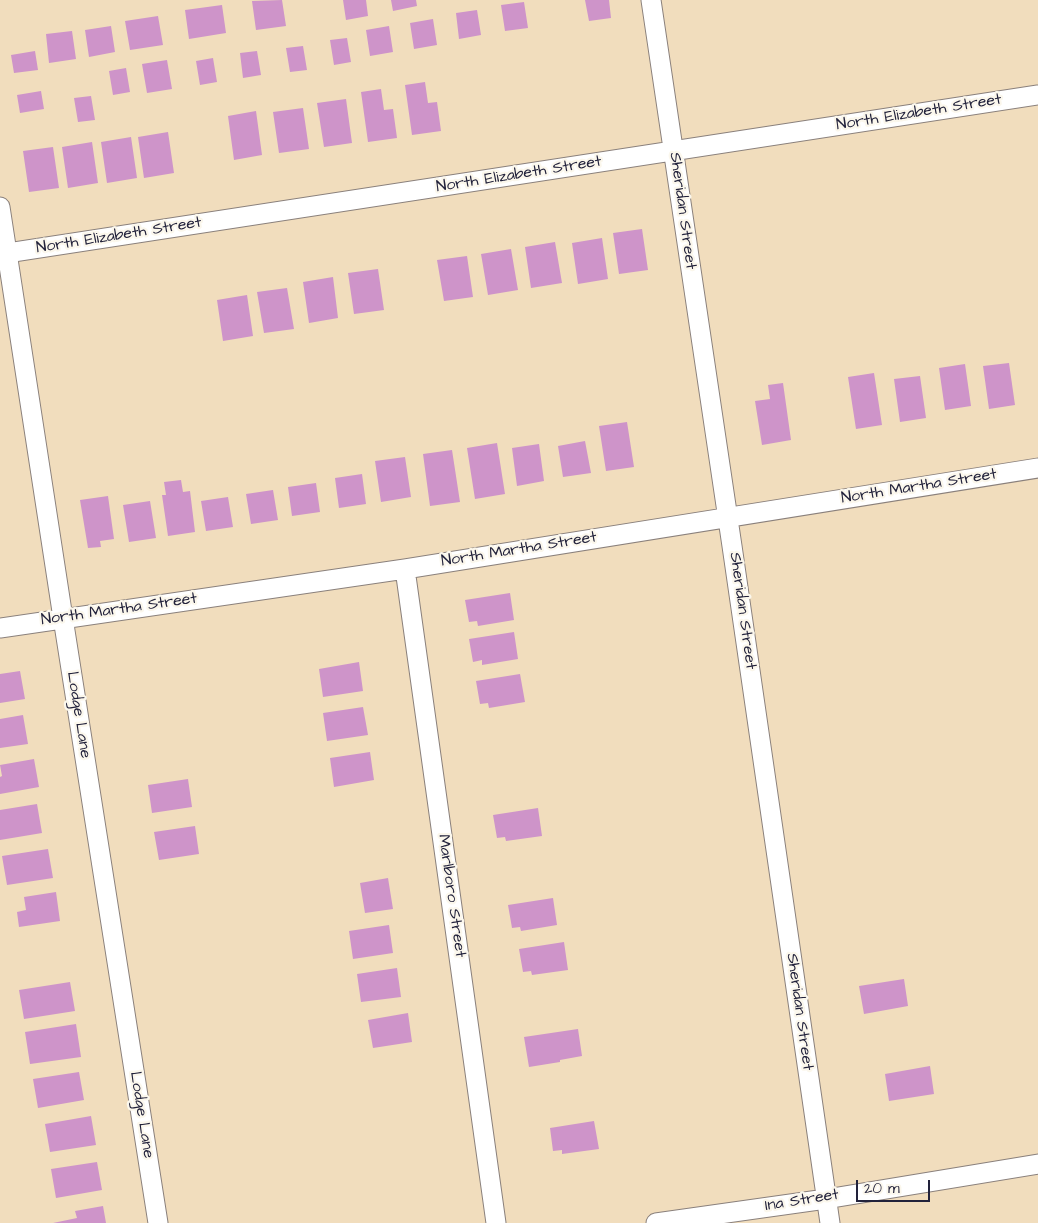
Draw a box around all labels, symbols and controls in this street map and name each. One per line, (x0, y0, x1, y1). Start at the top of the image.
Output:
street label: North Elizabeth Street (835, 90, 1003, 136)
street label: Sheridan Street (664, 151, 700, 271)
street label: North Elizabeth Street (435, 152, 603, 198)
street label: North Elizabeth Street (35, 213, 203, 259)
street label: North Martha Street (840, 465, 998, 509)
street label: North Martha Street (440, 528, 598, 572)
street label: Sheridan Street (724, 551, 760, 671)
street label: North Martha Street (40, 590, 198, 630)
street label: Lodge Lane (62, 670, 94, 760)
street label: Marlboro Street (433, 833, 469, 959)
street label: Sheridan Street (781, 952, 817, 1072)
street label: Lodge Lane (125, 1070, 157, 1160)
scale bar (858, 1170, 932, 1202)
text: 20 m (864, 1178, 900, 1199)
street label: Ina Street (764, 1186, 840, 1216)

